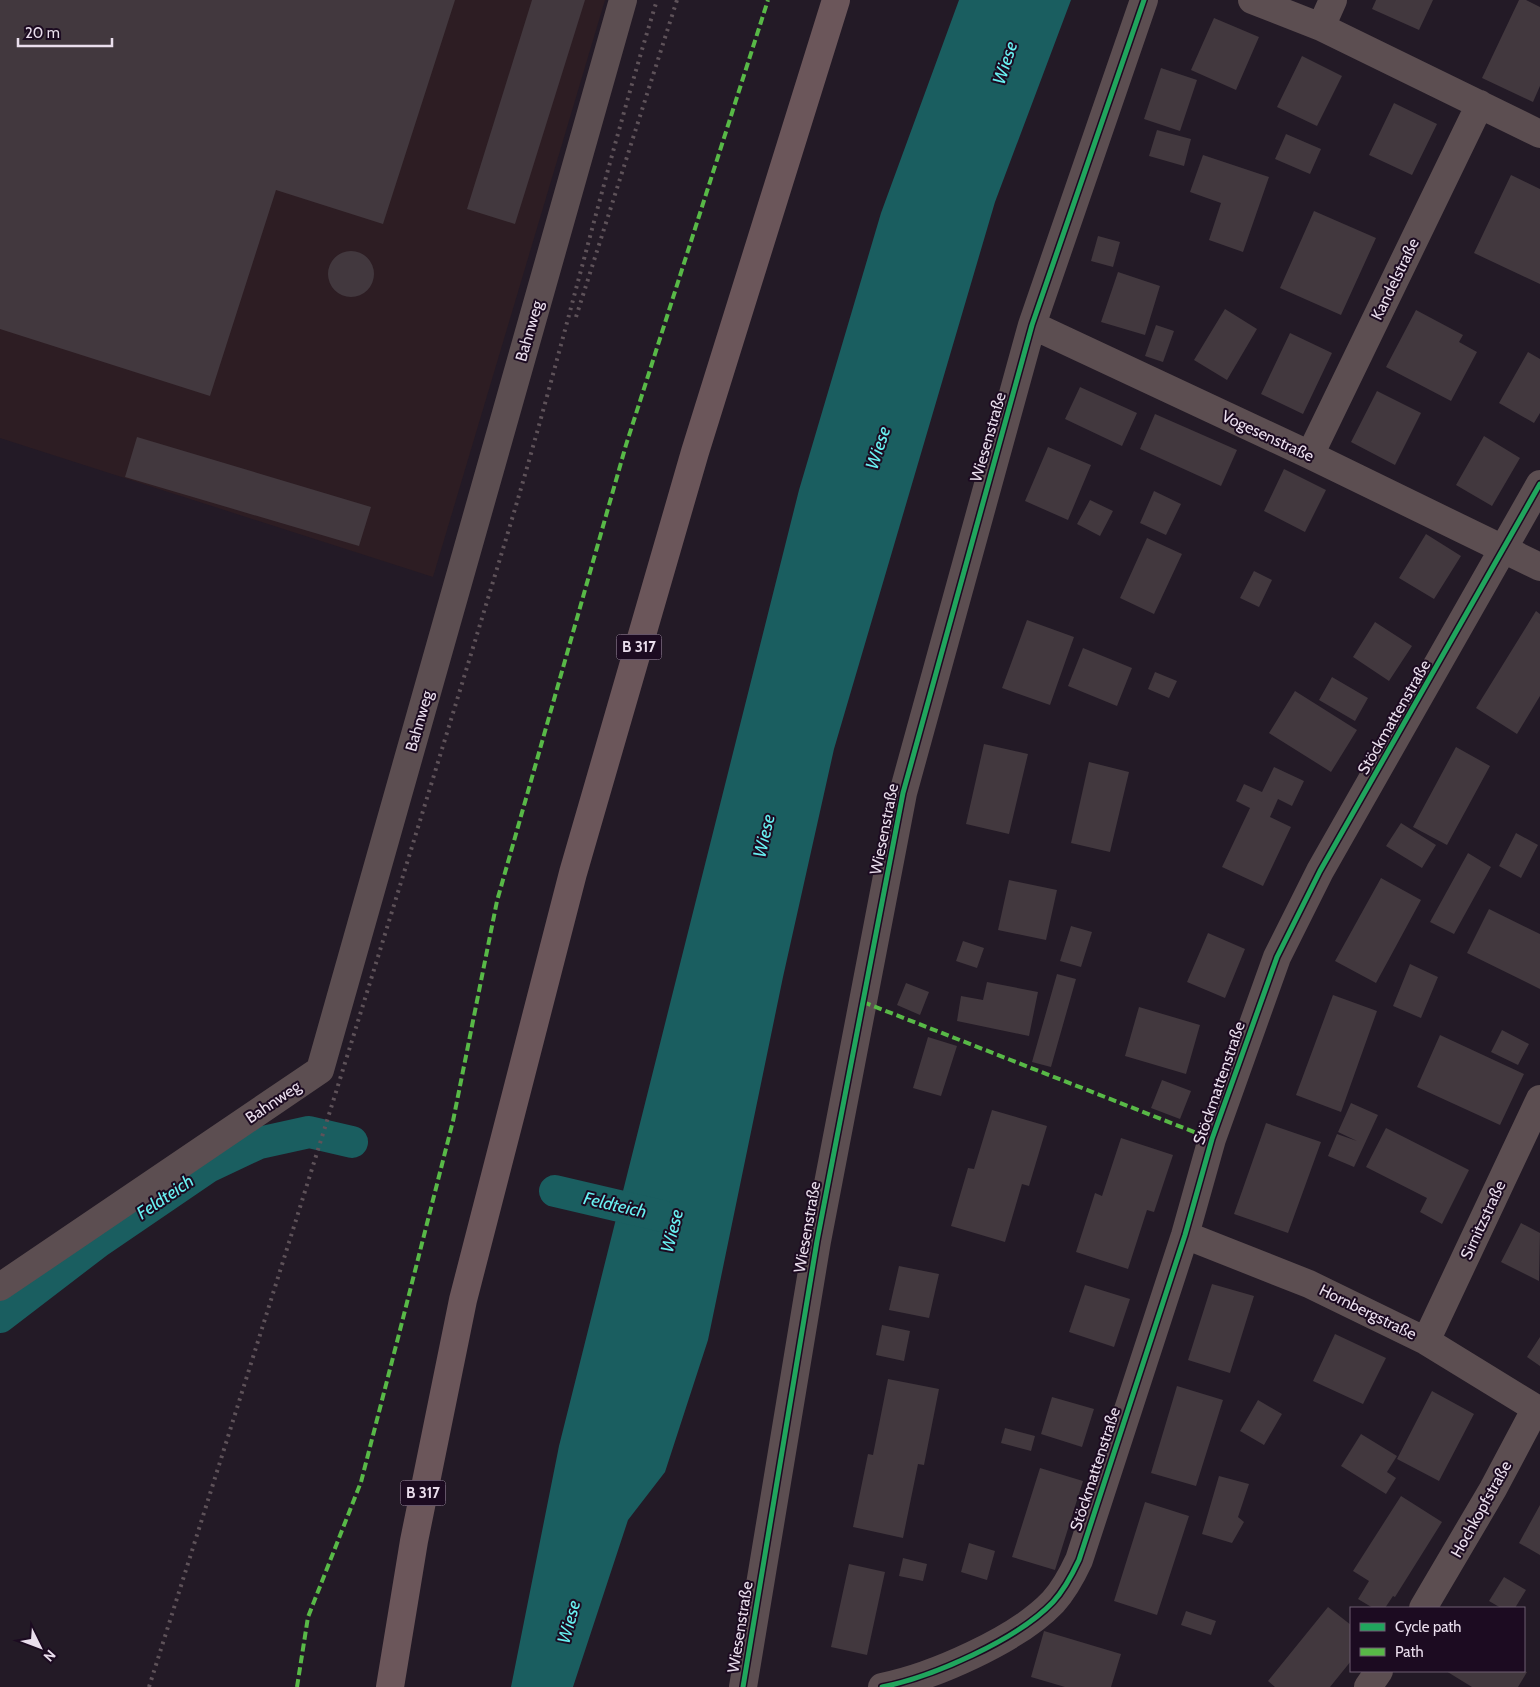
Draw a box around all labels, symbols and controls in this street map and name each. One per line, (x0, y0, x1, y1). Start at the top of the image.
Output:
scale bar (18, 15, 111, 47)
text: 20 m (25, 24, 60, 42)
water label: Wiese (988, 39, 1022, 87)
street label: Kandelstraße (1367, 235, 1423, 323)
street label: Bahnweg (511, 297, 547, 364)
street label: Wiesenstraße (966, 390, 1010, 484)
street label: Vogesenstraße (1219, 406, 1317, 466)
water label: Wiese (861, 424, 895, 472)
road number: B 317 (616, 634, 662, 660)
street label: Stöckmattenstraße (1354, 656, 1434, 778)
street label: Bahnweg (401, 687, 437, 754)
street label: Wiesenstraße (866, 782, 902, 876)
water label: Wiese (748, 812, 780, 860)
street label: Stöckmattenstraße (1189, 1019, 1249, 1147)
street label: Bahnweg (242, 1076, 305, 1127)
water label: Feldteich (132, 1170, 198, 1224)
street label: Sirnitzstraße (1456, 1177, 1510, 1263)
street label: Wiesenstraße (790, 1180, 824, 1274)
water label: Feldteich (581, 1187, 649, 1223)
water label: Wiese (656, 1207, 688, 1255)
street label: Hornbergstraße (1316, 1280, 1420, 1344)
street label: Stöckmattenstraße (1066, 1405, 1124, 1533)
street label: Hochkopfstraße (1447, 1457, 1515, 1561)
road number: B 317 (400, 1480, 446, 1506)
street label: Wiesenstraße (723, 1580, 757, 1674)
water label: Wiese (553, 1598, 585, 1646)
legend (1350, 1607, 1525, 1672)
text: Cycle path (1395, 1618, 1461, 1636)
north arrow (15, 1622, 65, 1672)
text: Path (1395, 1643, 1424, 1661)
text: N (40, 1646, 60, 1665)

